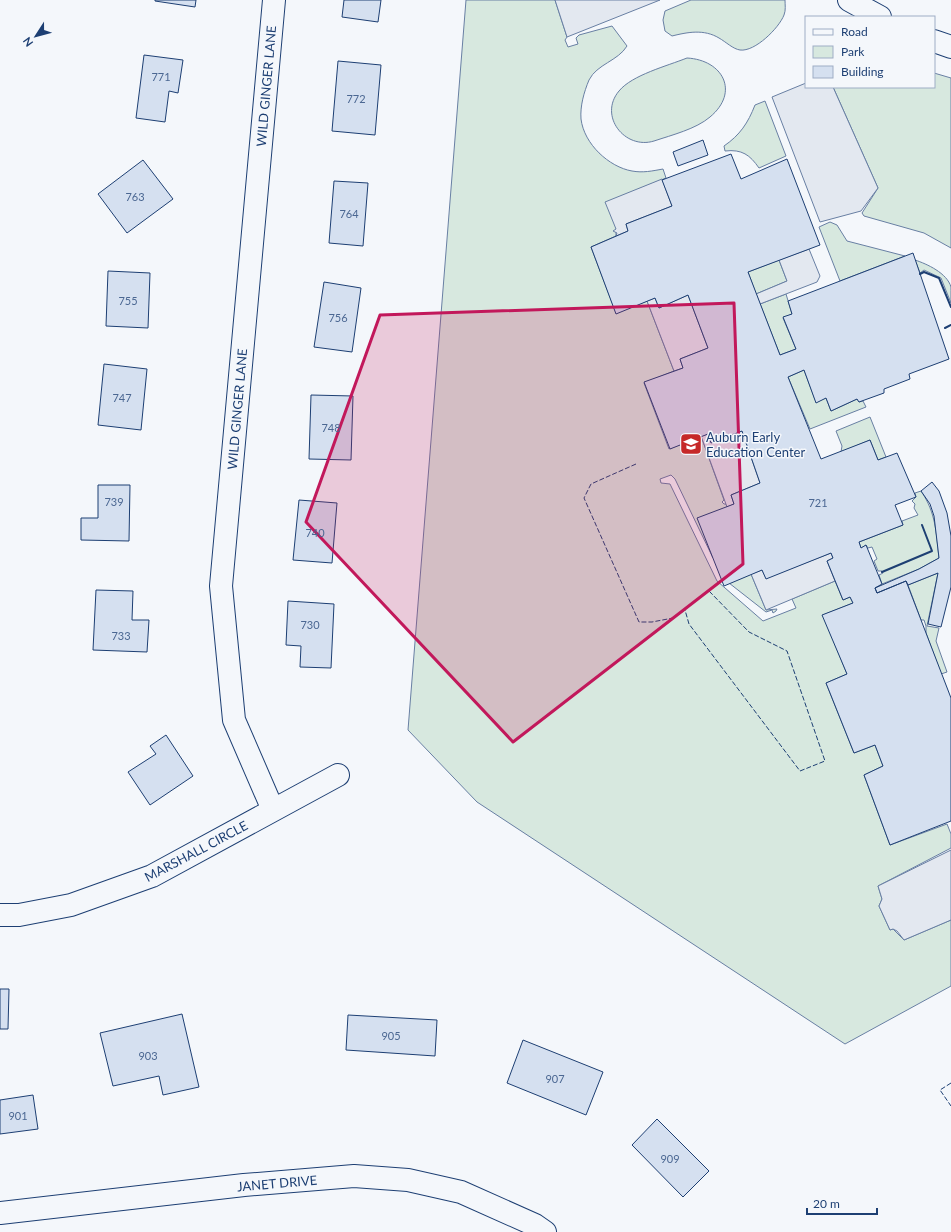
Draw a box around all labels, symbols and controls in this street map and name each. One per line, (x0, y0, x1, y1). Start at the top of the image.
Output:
north arrow (16, 16, 56, 56)
legend (805, 16, 935, 88)
text: Road (841, 24, 868, 39)
street label: WILD GINGER LANE (253, 25, 279, 147)
text: N (20, 35, 35, 49)
text: Park (841, 44, 865, 59)
text: Building (841, 64, 884, 79)
house number: 771 (151, 70, 171, 83)
house number: 772 (346, 92, 366, 105)
house number: 763 (125, 190, 145, 203)
house number: 764 (339, 207, 359, 220)
house number: 755 (118, 294, 138, 307)
house number: 756 (328, 311, 348, 324)
street label: WILD GINGER LANE (224, 348, 250, 470)
house number: 747 (112, 391, 132, 404)
house number: 748 (321, 421, 341, 434)
place label: Auburn Early Education Center (706, 429, 805, 460)
school or university icon: Auburn Early Education Center (678, 431, 704, 457)
house number: 739 (104, 495, 124, 508)
house number: 721 (808, 496, 828, 509)
house number: 740 (305, 526, 325, 539)
house number: 730 (300, 618, 320, 631)
house number: 733 (111, 629, 131, 642)
street label: MARSHALL CIRCLE (142, 817, 250, 885)
house number: 905 (381, 1029, 401, 1042)
house number: 903 (138, 1049, 158, 1062)
house number: 907 (545, 1072, 565, 1085)
house number: 901 (8, 1109, 28, 1122)
house number: 909 (660, 1152, 680, 1165)
street label: JANET DRIVE (236, 1172, 318, 1194)
scale bar (807, 1190, 877, 1216)
text: 20 m (813, 1196, 840, 1211)

